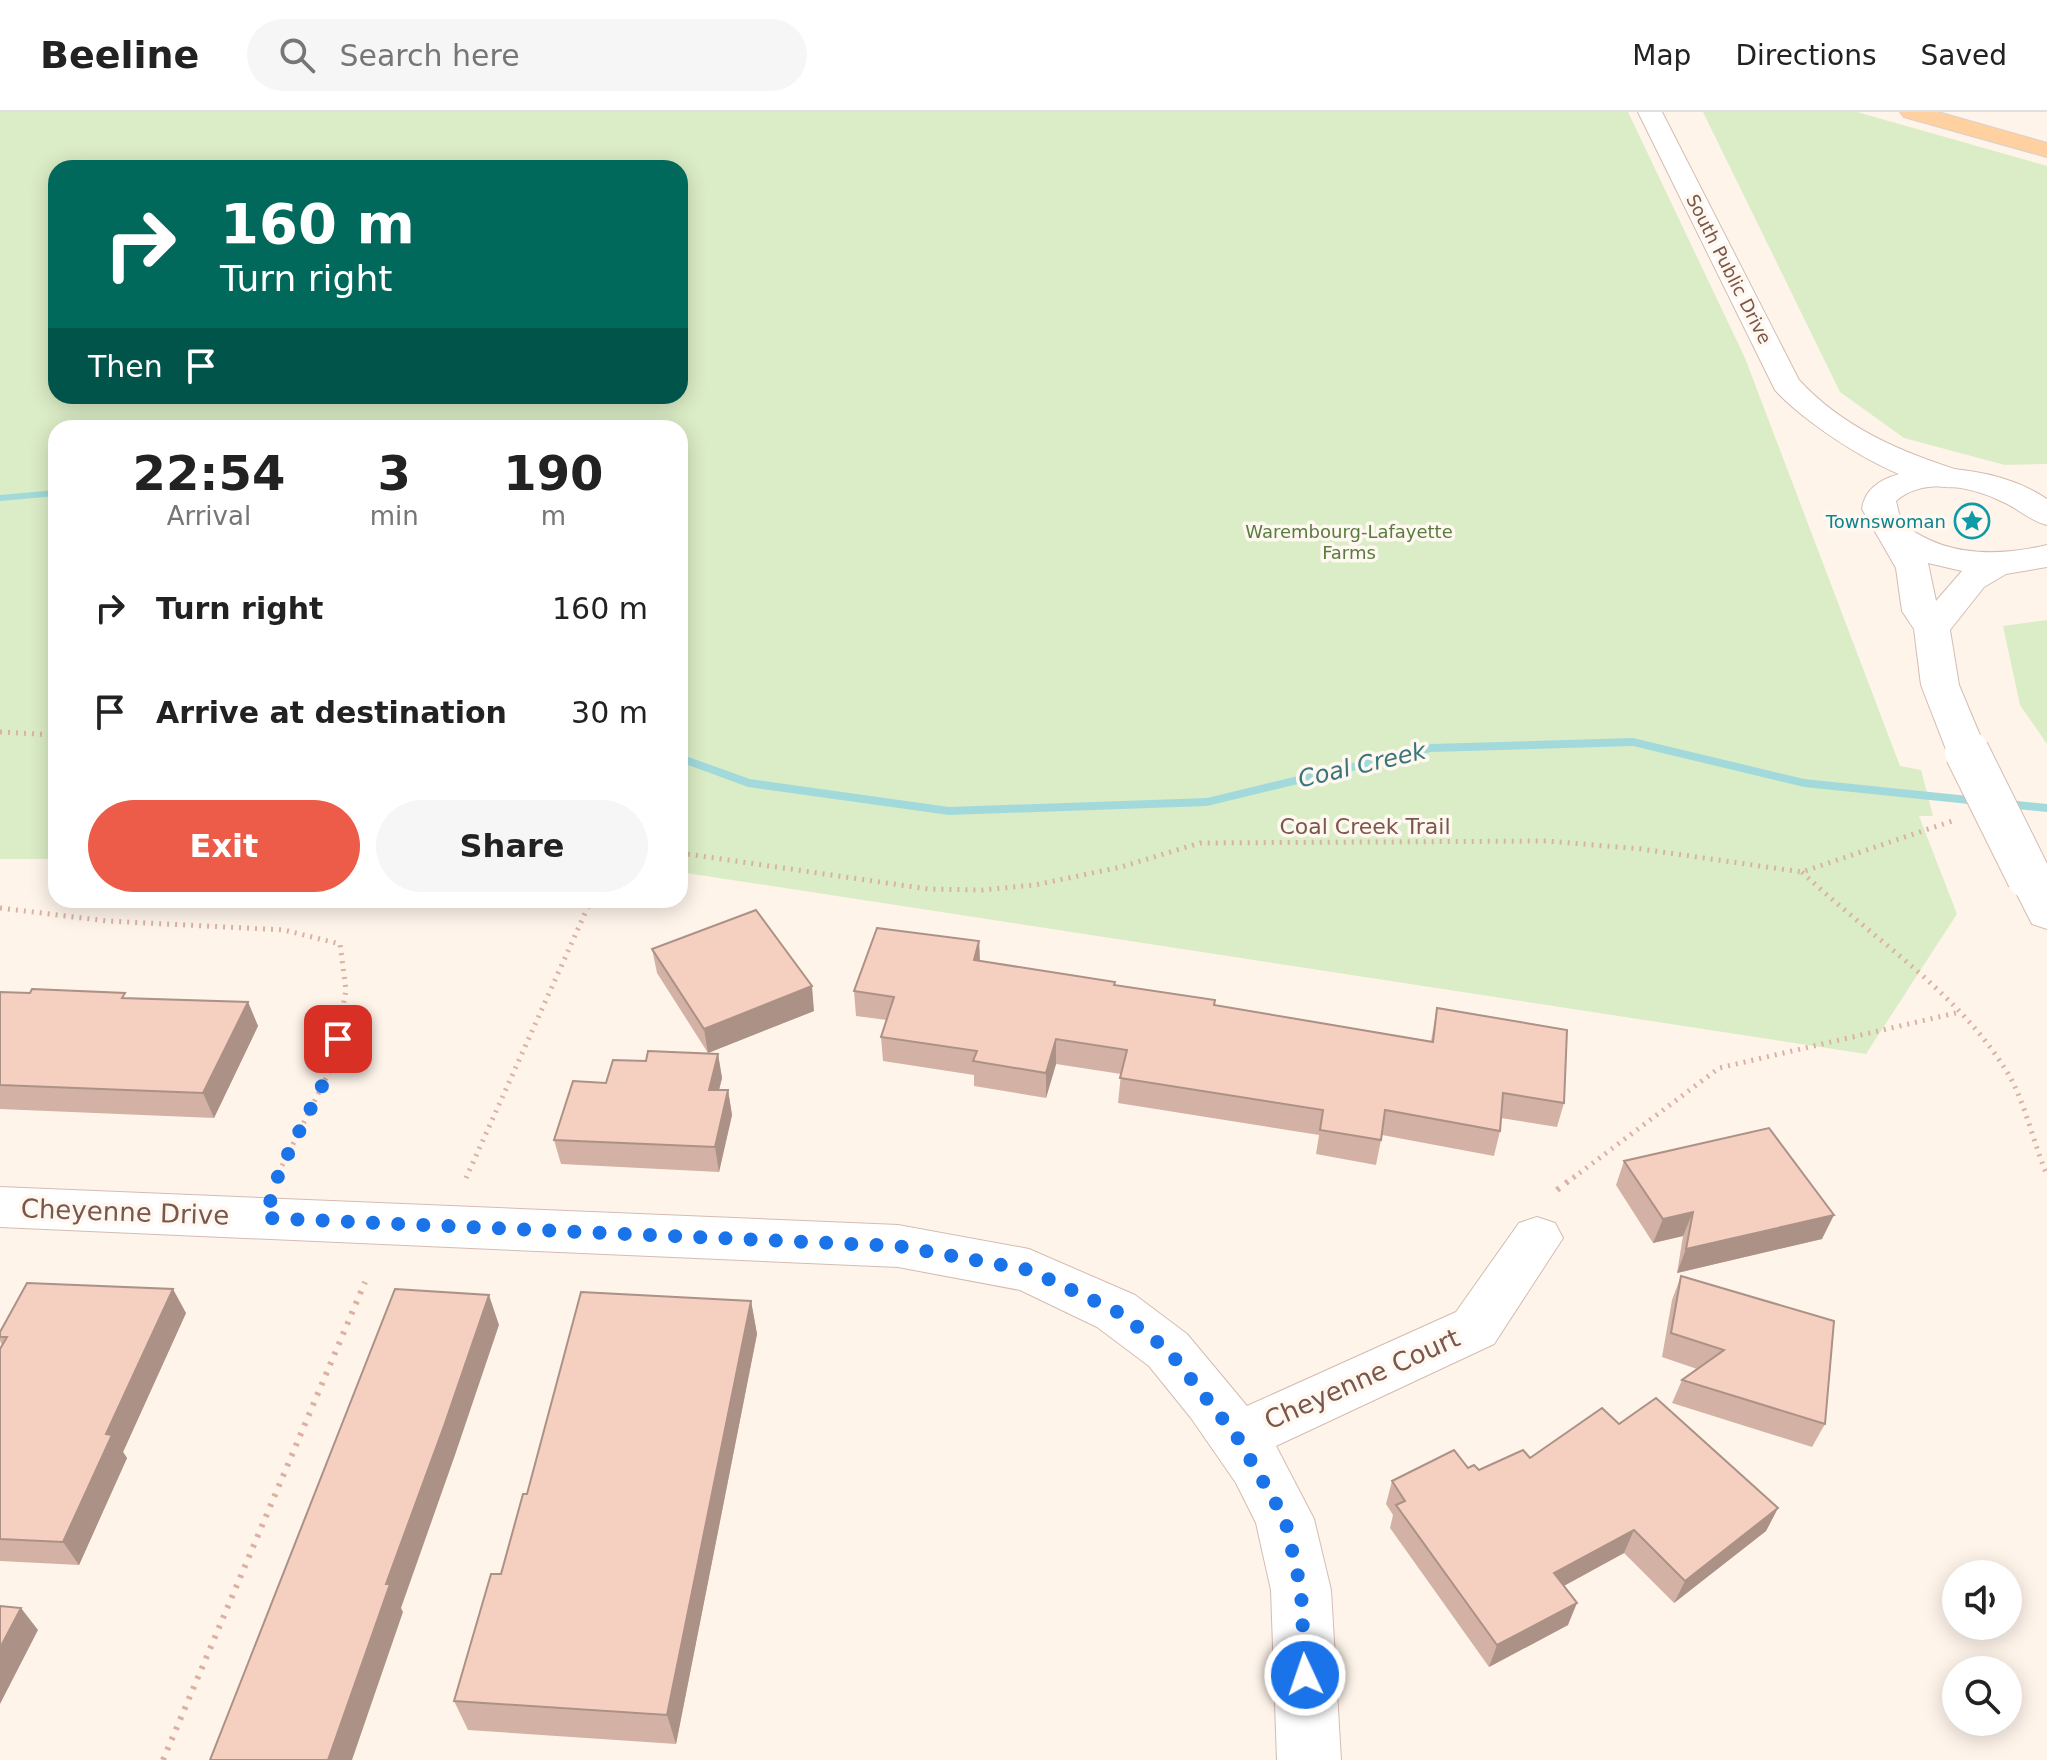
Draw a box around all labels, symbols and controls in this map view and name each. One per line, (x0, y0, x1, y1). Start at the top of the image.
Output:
search box (247, 19, 807, 91)
text: Beeline (40, 33, 199, 77)
icon: search (275, 33, 319, 77)
text: Search here (339, 38, 520, 73)
text: Map (1632, 39, 1691, 72)
text: Directions (1735, 39, 1876, 72)
text: Saved (1920, 39, 2007, 72)
text: 160 m (220, 191, 415, 256)
street label: South Public Drive (1682, 191, 1776, 347)
icon: right (88, 192, 192, 296)
text: Turn right (220, 258, 392, 299)
icon: arrive (179, 344, 223, 388)
text: Then (88, 349, 163, 384)
text: 22:54 (132, 445, 285, 501)
text: 3 (378, 445, 411, 501)
text: 190 (503, 445, 603, 501)
text: Arrival (167, 501, 251, 531)
text: min (370, 501, 419, 531)
text: m (541, 501, 566, 531)
place icon: Townswoman (1953, 502, 1991, 540)
place label: Townswoman (1825, 511, 1946, 532)
park label: Warembourg-Lafayette Farms (1245, 521, 1453, 563)
icon: right (88, 586, 132, 630)
text: Turn right (156, 591, 323, 626)
text: 160 m (552, 591, 648, 626)
icon: arrive (88, 690, 132, 734)
text: Arrive at destination (156, 695, 507, 730)
text: 30 m (571, 695, 648, 730)
water label: Coal Creek (1295, 736, 1430, 793)
button: Exit (88, 800, 360, 892)
button: Share (376, 800, 648, 892)
street label: Coal Creek Trail (1279, 814, 1451, 839)
pin (304, 1005, 372, 1073)
icon: arrive (316, 1017, 360, 1061)
street label: Cheyenne Drive (20, 1193, 230, 1231)
street label: Cheyenne Court (1260, 1322, 1464, 1436)
map controls (1942, 1560, 2022, 1736)
button: sound (1942, 1560, 2022, 1640)
position arrow (1263, 1633, 1347, 1717)
button: search (1942, 1656, 2022, 1736)

